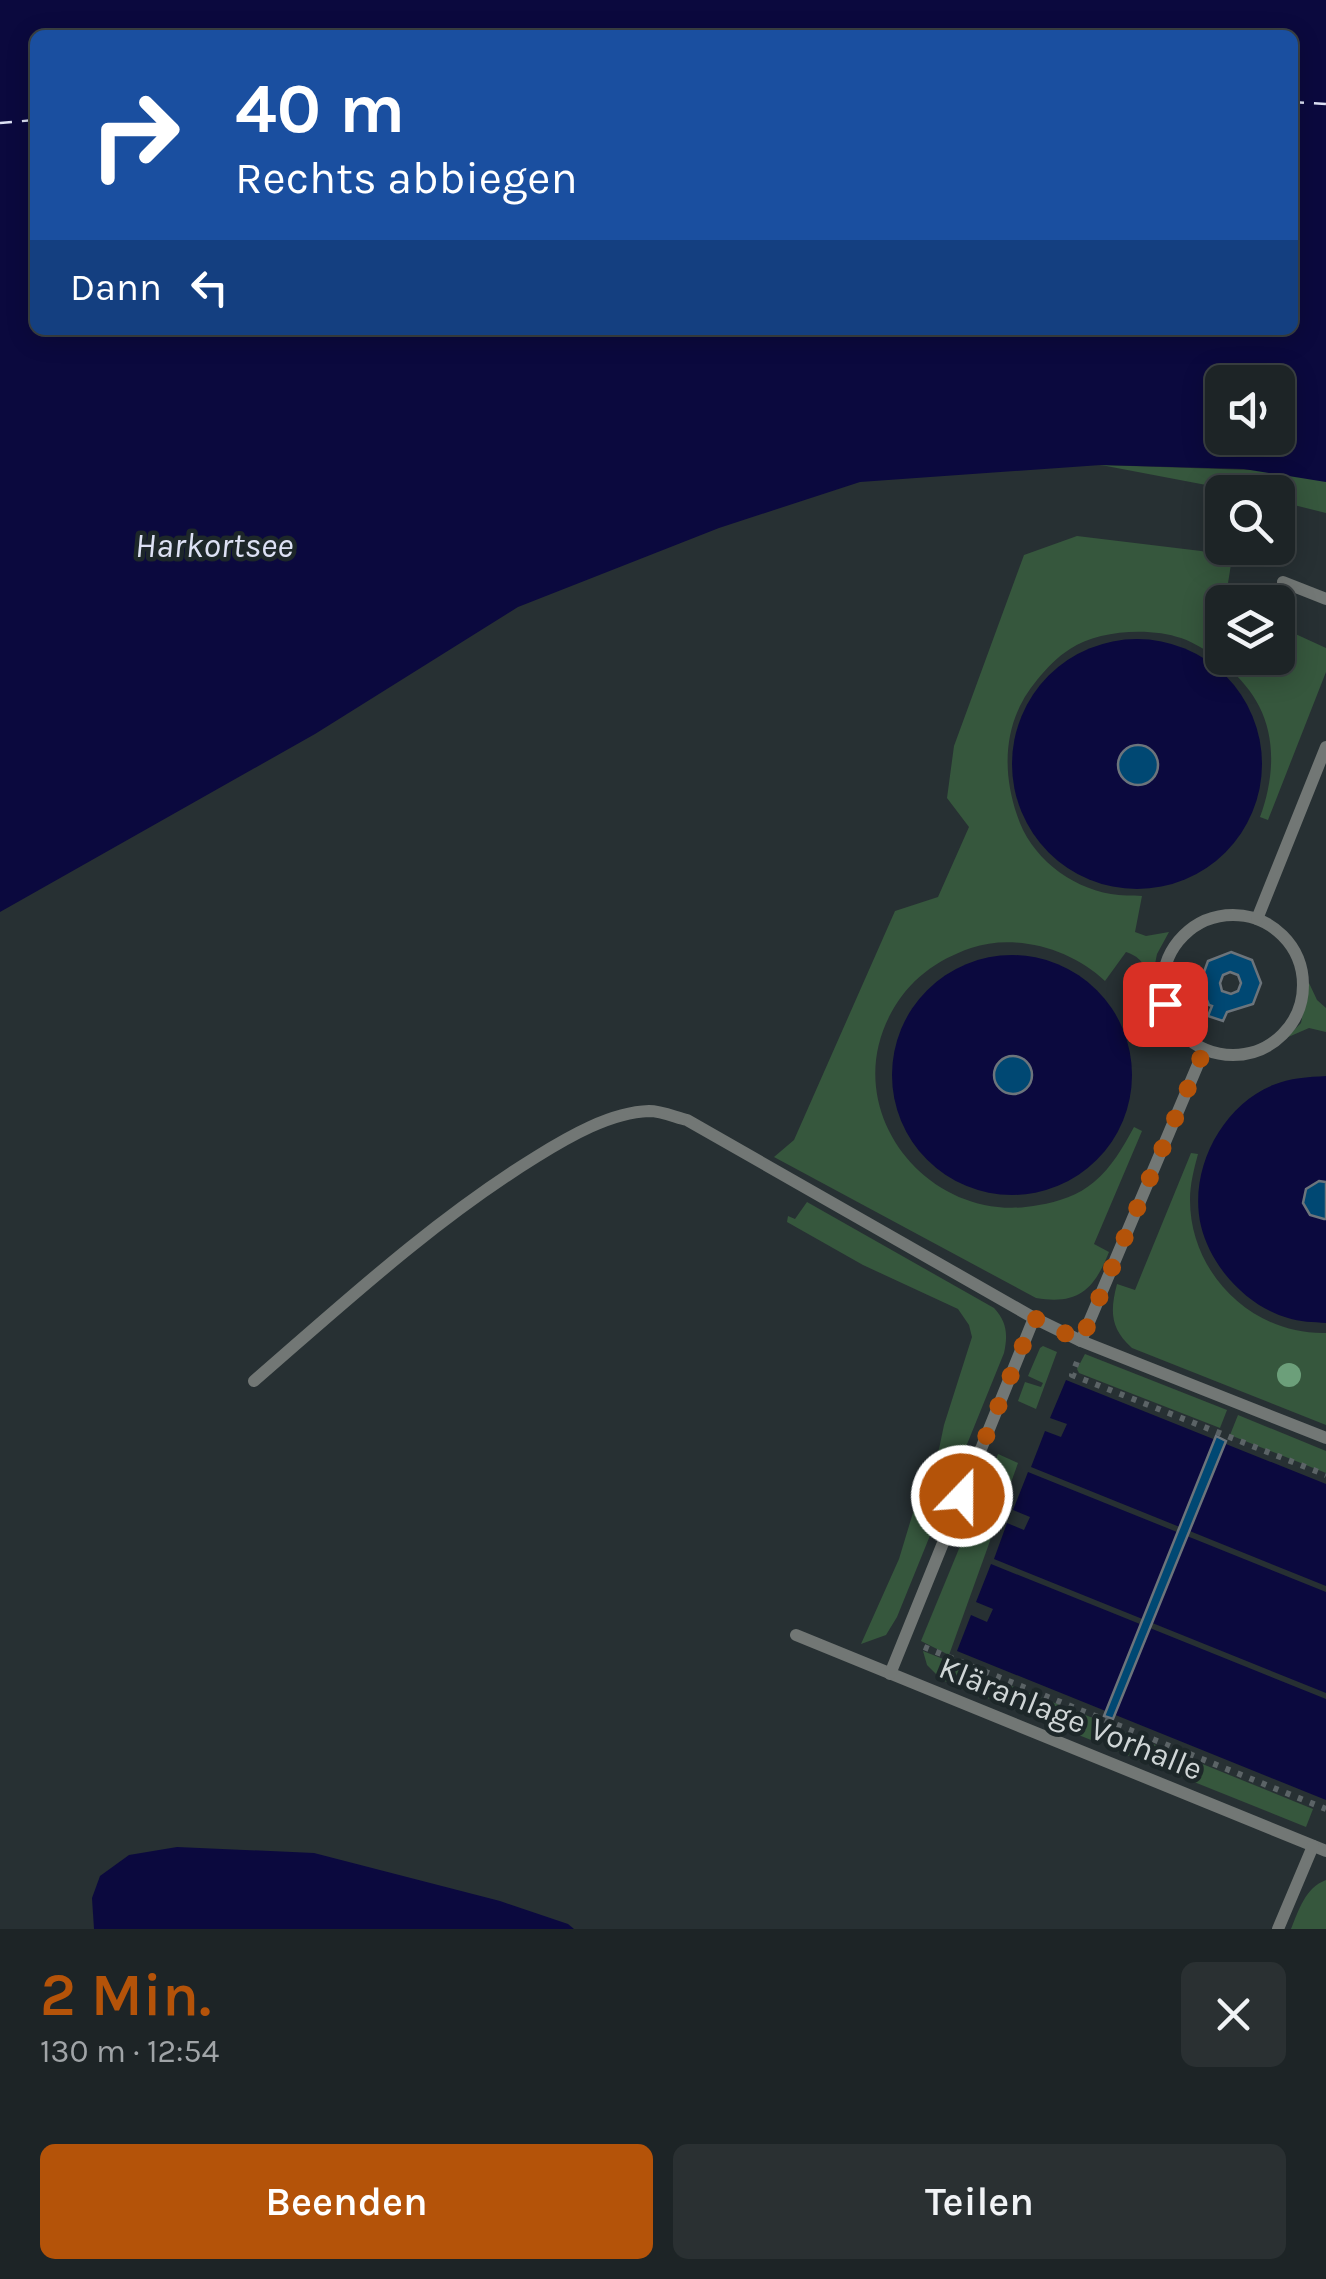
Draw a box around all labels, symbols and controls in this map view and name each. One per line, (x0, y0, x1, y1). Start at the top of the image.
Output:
text: 40 m (235, 68, 405, 150)
icon: right (70, 70, 200, 200)
text: Rechts abbiegen (235, 152, 578, 204)
icon: left (182, 260, 237, 315)
text: Dann (70, 265, 162, 310)
map controls (1205, 365, 1295, 675)
button: sound (1205, 365, 1295, 455)
button: search (1205, 475, 1295, 565)
water label: Harkortsee (135, 525, 293, 566)
button: layers (1205, 585, 1295, 675)
pin (1123, 962, 1208, 1047)
icon: arrive (1138, 977, 1193, 1032)
position arrow (910, 1444, 1014, 1548)
street label: Kläranlage Vorhalle (934, 1649, 1208, 1788)
text: 2 Min. (40, 1960, 211, 2030)
button: close (1181, 1962, 1286, 2067)
text: 130 m · 12:54 (40, 2033, 219, 2070)
button: Beenden (40, 2144, 653, 2259)
button: Teilen (673, 2144, 1286, 2259)

